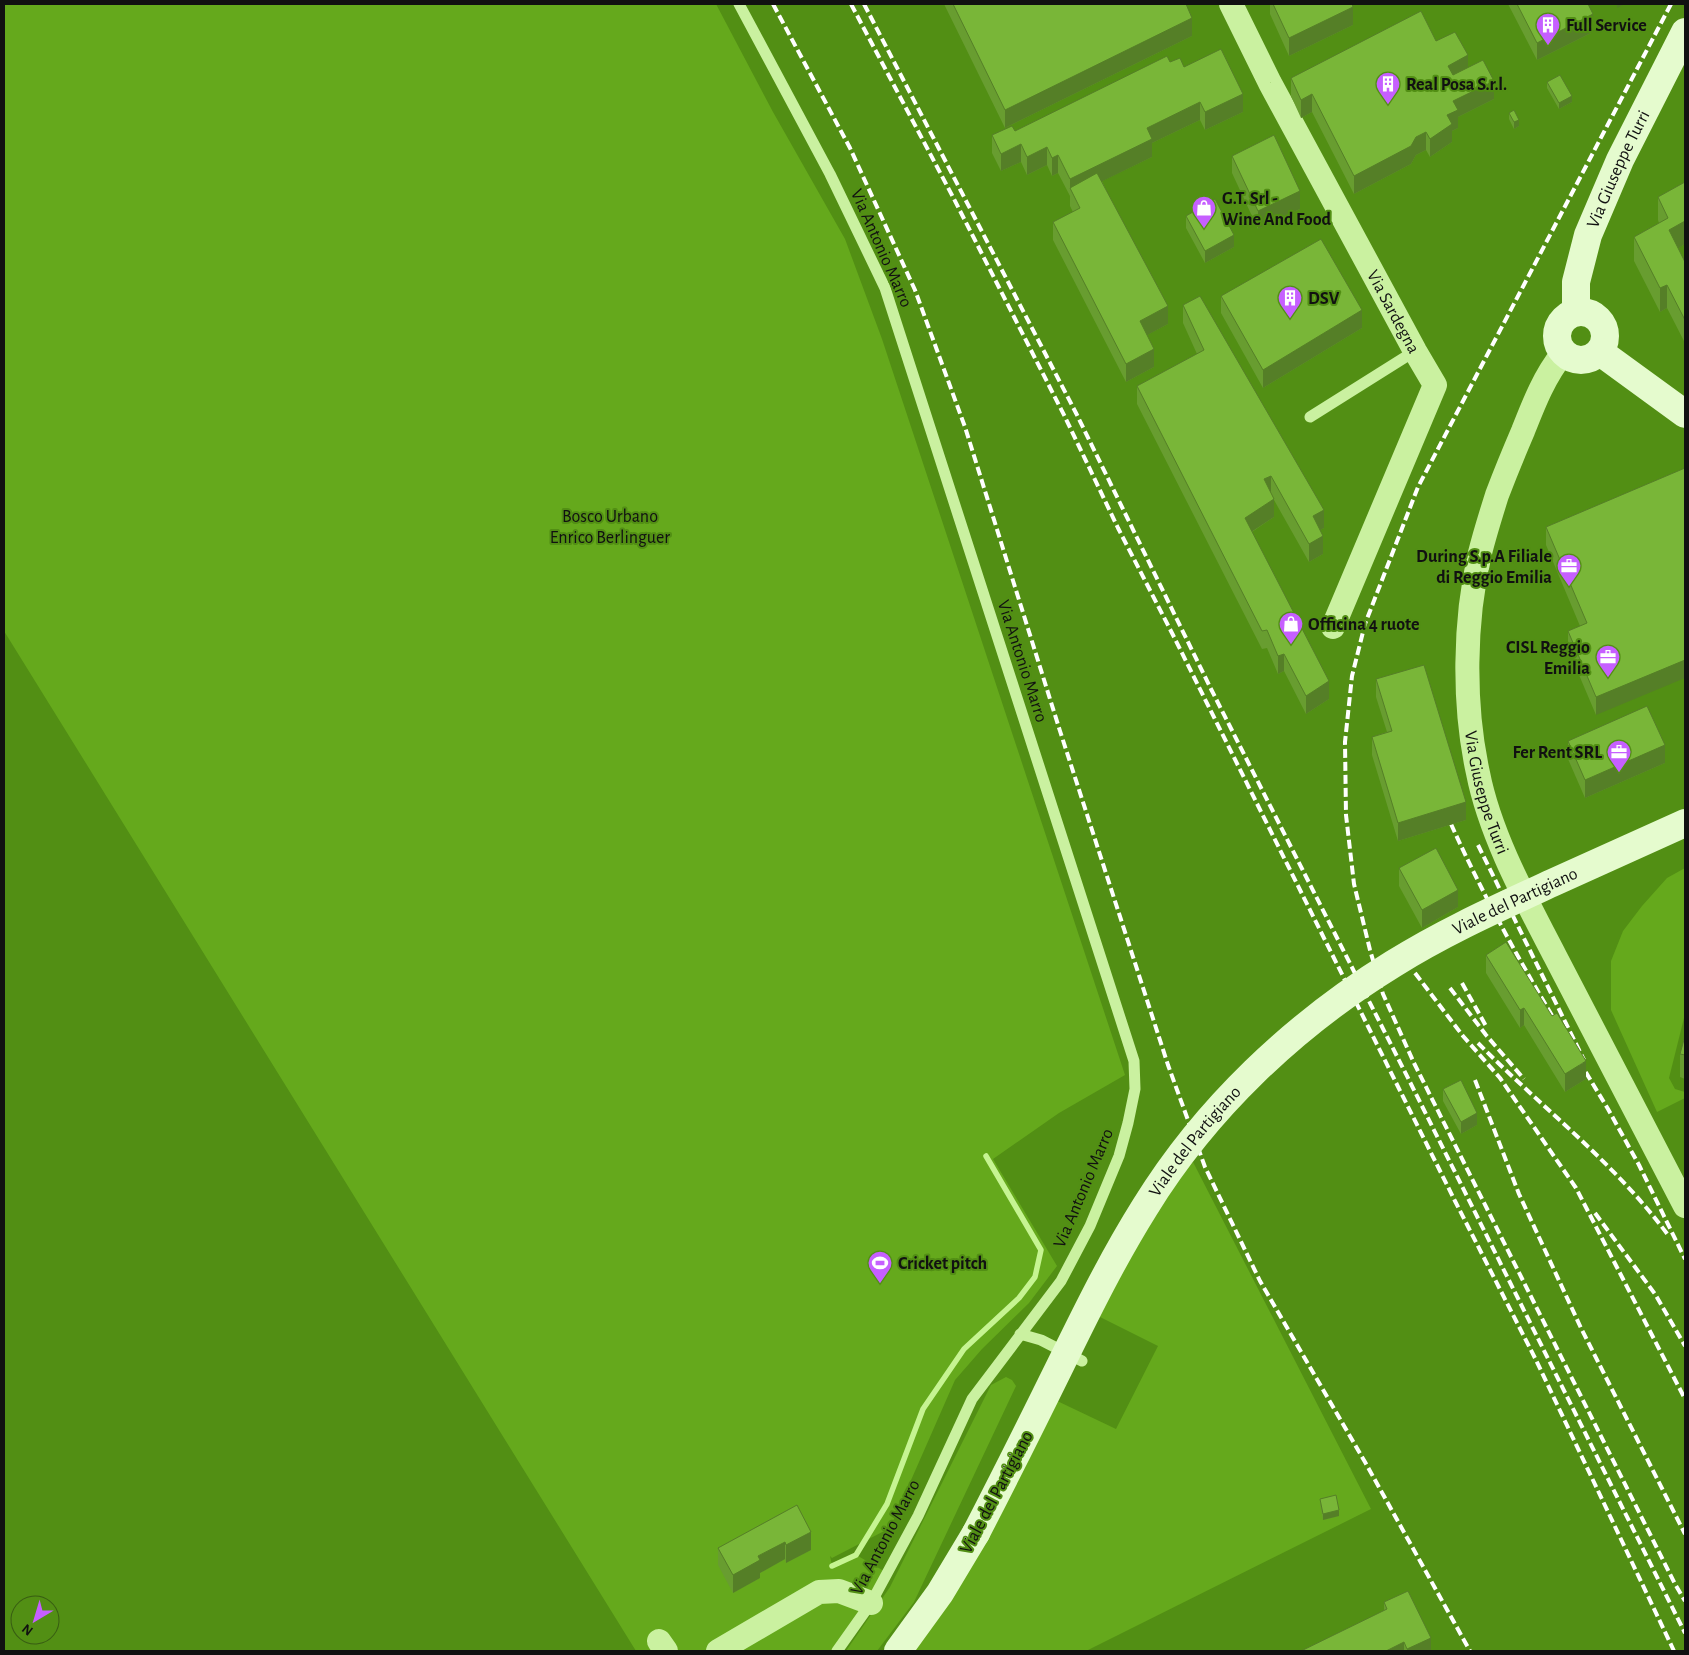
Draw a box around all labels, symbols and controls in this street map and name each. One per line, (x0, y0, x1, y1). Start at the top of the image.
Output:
building icon: Full Service (1535, 12, 1561, 46)
place label: Full Service (1566, 17, 1647, 35)
building icon: Real Posa S.r.l. (1375, 71, 1401, 105)
place label: Real Posa S.r.l. (1406, 76, 1507, 94)
street label: Via Giuseppe Turri (1584, 108, 1654, 231)
street label: Via Antonio Marro (847, 187, 915, 310)
place label: G.T. Srl - Wine And Food (1222, 190, 1332, 229)
shop icon: G.T. Srl - Wine And Food (1191, 195, 1217, 229)
street label: Via Sardegna (1363, 267, 1423, 357)
building icon: DSV (1277, 285, 1303, 319)
place label: DSV (1308, 290, 1340, 308)
park label: Bosco Urbano Enrico Berlinguer (550, 508, 670, 547)
place label: During S.p.A Filiale di Reggio Emilia (1416, 548, 1552, 587)
office icon: During S.p.A Filiale di Reggio Emilia (1556, 553, 1582, 587)
street label: Via Antonio Marro (994, 598, 1050, 725)
shop icon: Officina 4 ruote (1278, 611, 1304, 645)
place label: Officina 4 ruote (1308, 616, 1420, 634)
place label: CISL Reggio Emilia (1506, 639, 1590, 678)
office icon: CISL Reggio Emilia (1595, 644, 1621, 678)
street label: Via Giuseppe Turri (1461, 730, 1511, 857)
office icon: Fer Rent SRL (1606, 739, 1632, 773)
place label: Fer Rent SRL (1513, 744, 1602, 762)
street label: Viale del Partigiano (1450, 865, 1581, 939)
street label: Viale del Partigiano (1146, 1083, 1245, 1200)
street label: Via Antonio Marro (1051, 1126, 1117, 1251)
sports icon: Cricket pitch (867, 1250, 893, 1284)
place label: Cricket pitch (898, 1255, 987, 1273)
street label: Viale del Partigiano (957, 1428, 1037, 1557)
street label: Via Antonio Marro (848, 1477, 924, 1598)
north arrow (10, 1595, 60, 1645)
text: N (19, 1621, 36, 1638)

